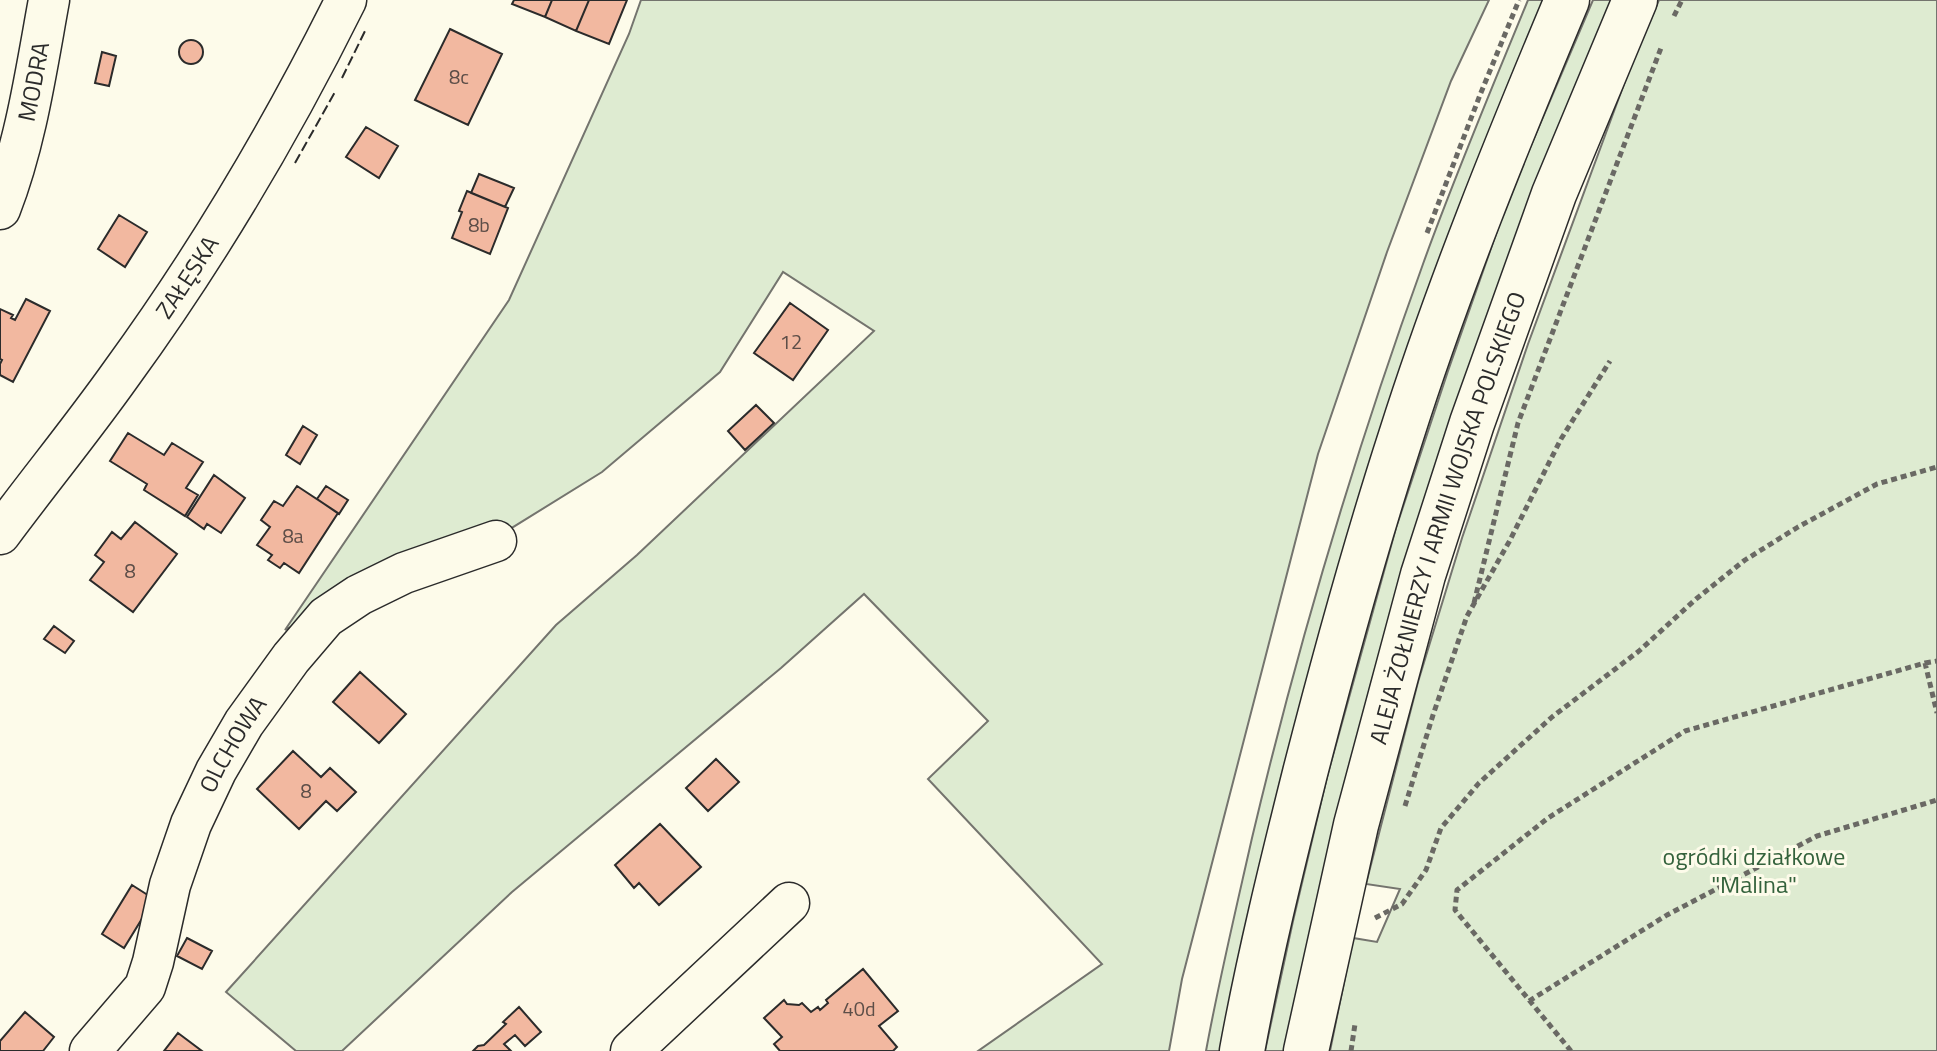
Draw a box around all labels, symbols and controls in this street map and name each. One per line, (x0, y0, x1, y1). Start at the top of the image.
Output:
street label: MODRA (8, 39, 58, 125)
house number: 8c (449, 61, 469, 92)
house number: 8b (468, 209, 490, 240)
street label: ZAŁĘSKA (146, 228, 227, 326)
street label: ALEJA ŻOŁNIERZY I ARMII WOJSKA POLSKIEGO (1359, 286, 1535, 748)
house number: 12 (780, 326, 802, 357)
house number: 8a (282, 520, 304, 551)
house number: 8 (124, 555, 136, 586)
street label: OLCHOWA (189, 688, 275, 798)
house number: 8 (300, 775, 312, 806)
park label: ogródki działkowe "Malina" (1663, 838, 1845, 902)
house number: 40d (843, 993, 875, 1024)

